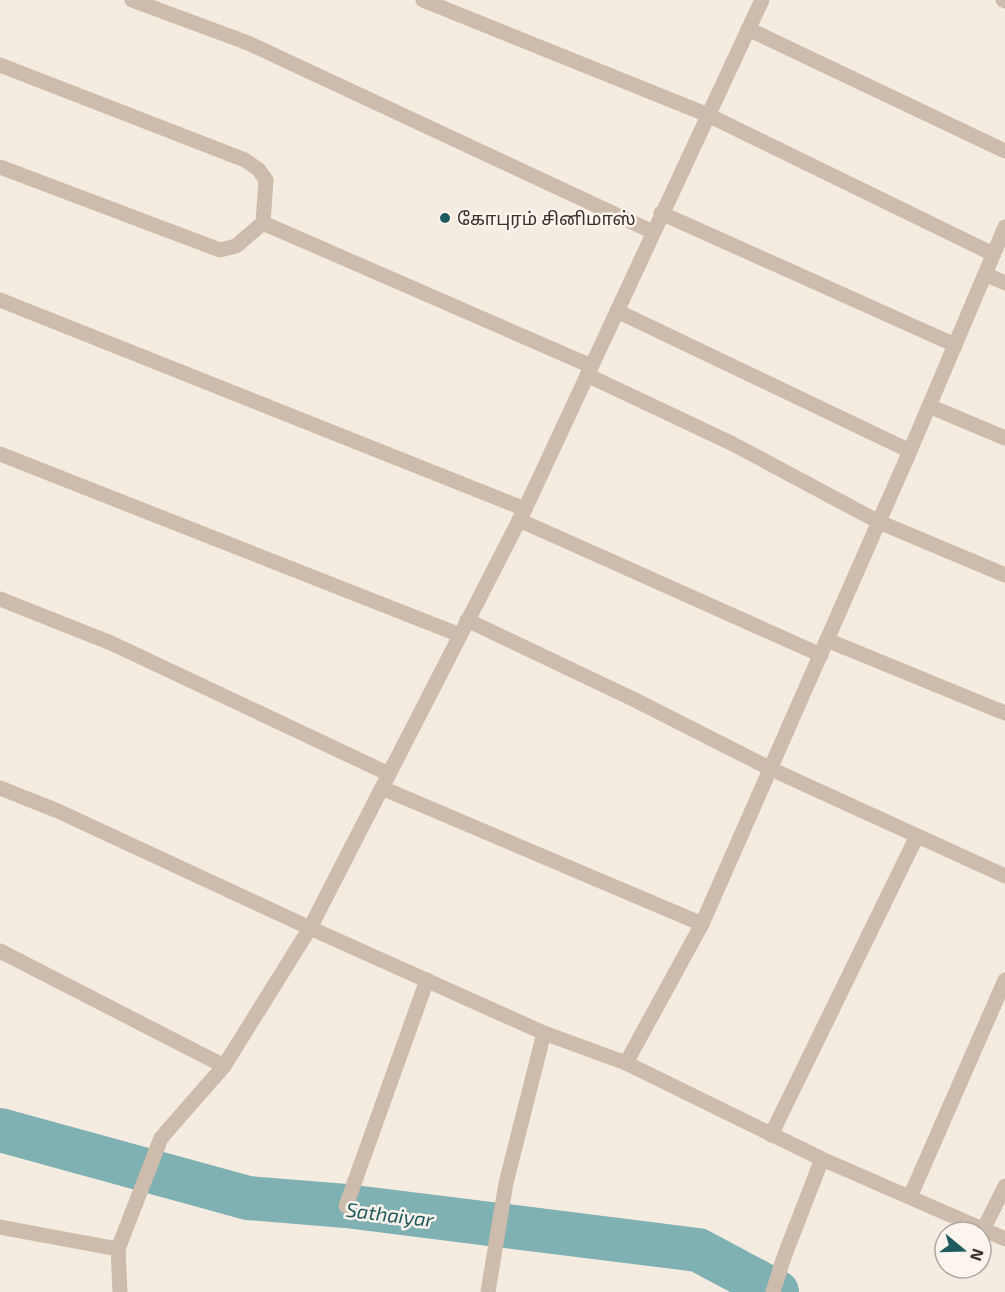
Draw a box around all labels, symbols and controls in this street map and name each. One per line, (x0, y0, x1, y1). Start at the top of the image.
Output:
place label: கோபுரம் சினிமாஸ் (457, 207, 636, 230)
marker: கோபுரம் சினிமாஸ் (438, 211, 452, 225)
water label: Sathaiyar (345, 1197, 436, 1232)
north arrow (933, 1220, 993, 1280)
text: N (967, 1246, 989, 1264)

